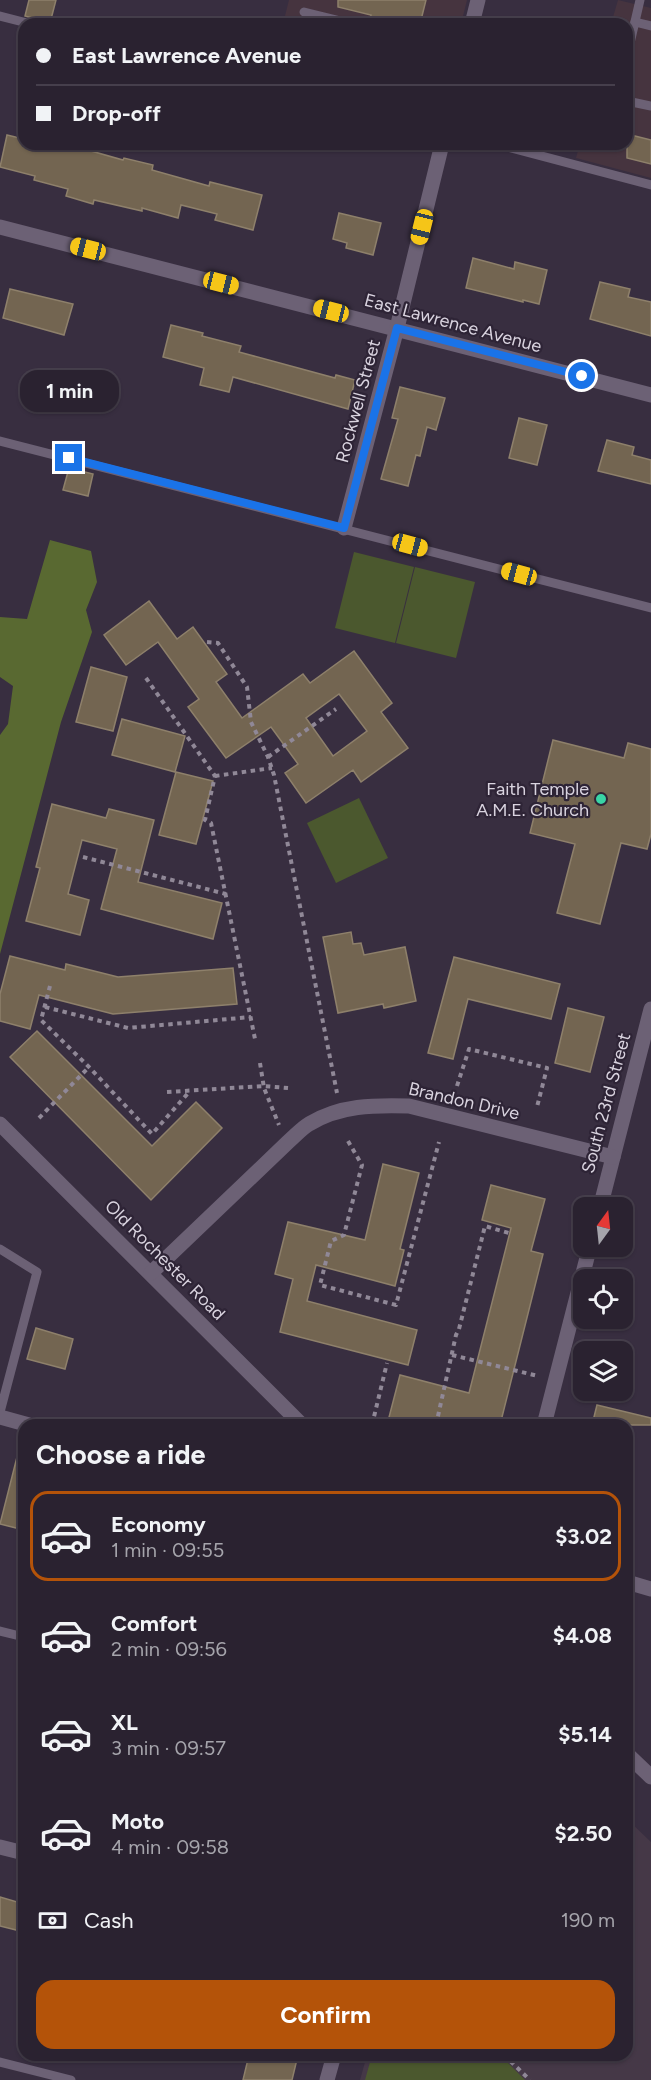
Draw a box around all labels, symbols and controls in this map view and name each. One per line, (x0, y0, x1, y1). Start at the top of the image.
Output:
text: East Lawrence Avenue (72, 42, 301, 69)
text: Drop-off (72, 100, 161, 127)
car (409, 207, 435, 247)
car (68, 236, 108, 262)
car (201, 270, 241, 296)
street label: East Lawrence Avenue (362, 289, 544, 357)
car (311, 298, 351, 324)
street label: Rockwell Street (331, 337, 385, 465)
route start (568, 362, 595, 389)
callout: 1 min (20, 371, 118, 413)
text: 1 min (46, 379, 93, 403)
route end (55, 444, 82, 471)
car (390, 532, 430, 558)
car (499, 561, 539, 587)
place label: Faith Temple A.M.E. Church (476, 778, 589, 821)
marker: Faith Temple A.M.E. Church (594, 792, 608, 806)
street label: South 23rd Street (577, 1030, 635, 1175)
street label: Brandon Drive (406, 1078, 522, 1125)
street label: Old Rochester Road (100, 1195, 230, 1325)
north arrow (573, 1197, 633, 1257)
map controls (573, 1197, 633, 1401)
button: locate (573, 1269, 633, 1329)
button: layers (573, 1341, 633, 1401)
text: Choose a ride (36, 1438, 205, 1471)
icon: car (39, 1509, 93, 1563)
text: Economy (111, 1511, 206, 1538)
text: $3.02 (555, 1523, 612, 1550)
text: 1 min · 09:55 (111, 1538, 224, 1562)
icon: car (39, 1608, 93, 1662)
text: Comfort (111, 1610, 197, 1637)
text: $4.08 (553, 1622, 612, 1649)
text: 2 min · 09:56 (111, 1637, 227, 1661)
icon: car (39, 1707, 93, 1761)
text: XL (111, 1709, 138, 1736)
text: $5.14 (558, 1721, 612, 1748)
text: 3 min · 09:57 (111, 1736, 226, 1760)
icon: car (39, 1806, 93, 1860)
text: Moto (111, 1808, 164, 1835)
text: $2.50 (555, 1820, 612, 1847)
text: 4 min · 09:58 (111, 1835, 229, 1859)
icon: cash (36, 1904, 69, 1937)
text: Cash (84, 1907, 134, 1934)
text: 190 m (561, 1908, 615, 1932)
button: Confirm (36, 1980, 615, 2049)

